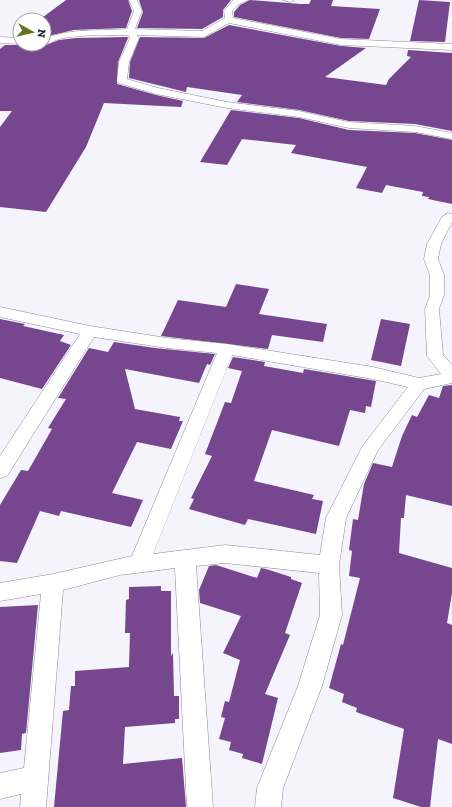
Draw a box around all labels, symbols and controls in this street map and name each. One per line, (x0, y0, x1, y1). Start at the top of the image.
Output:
north arrow (12, 12, 52, 52)
text: N (34, 28, 48, 39)

